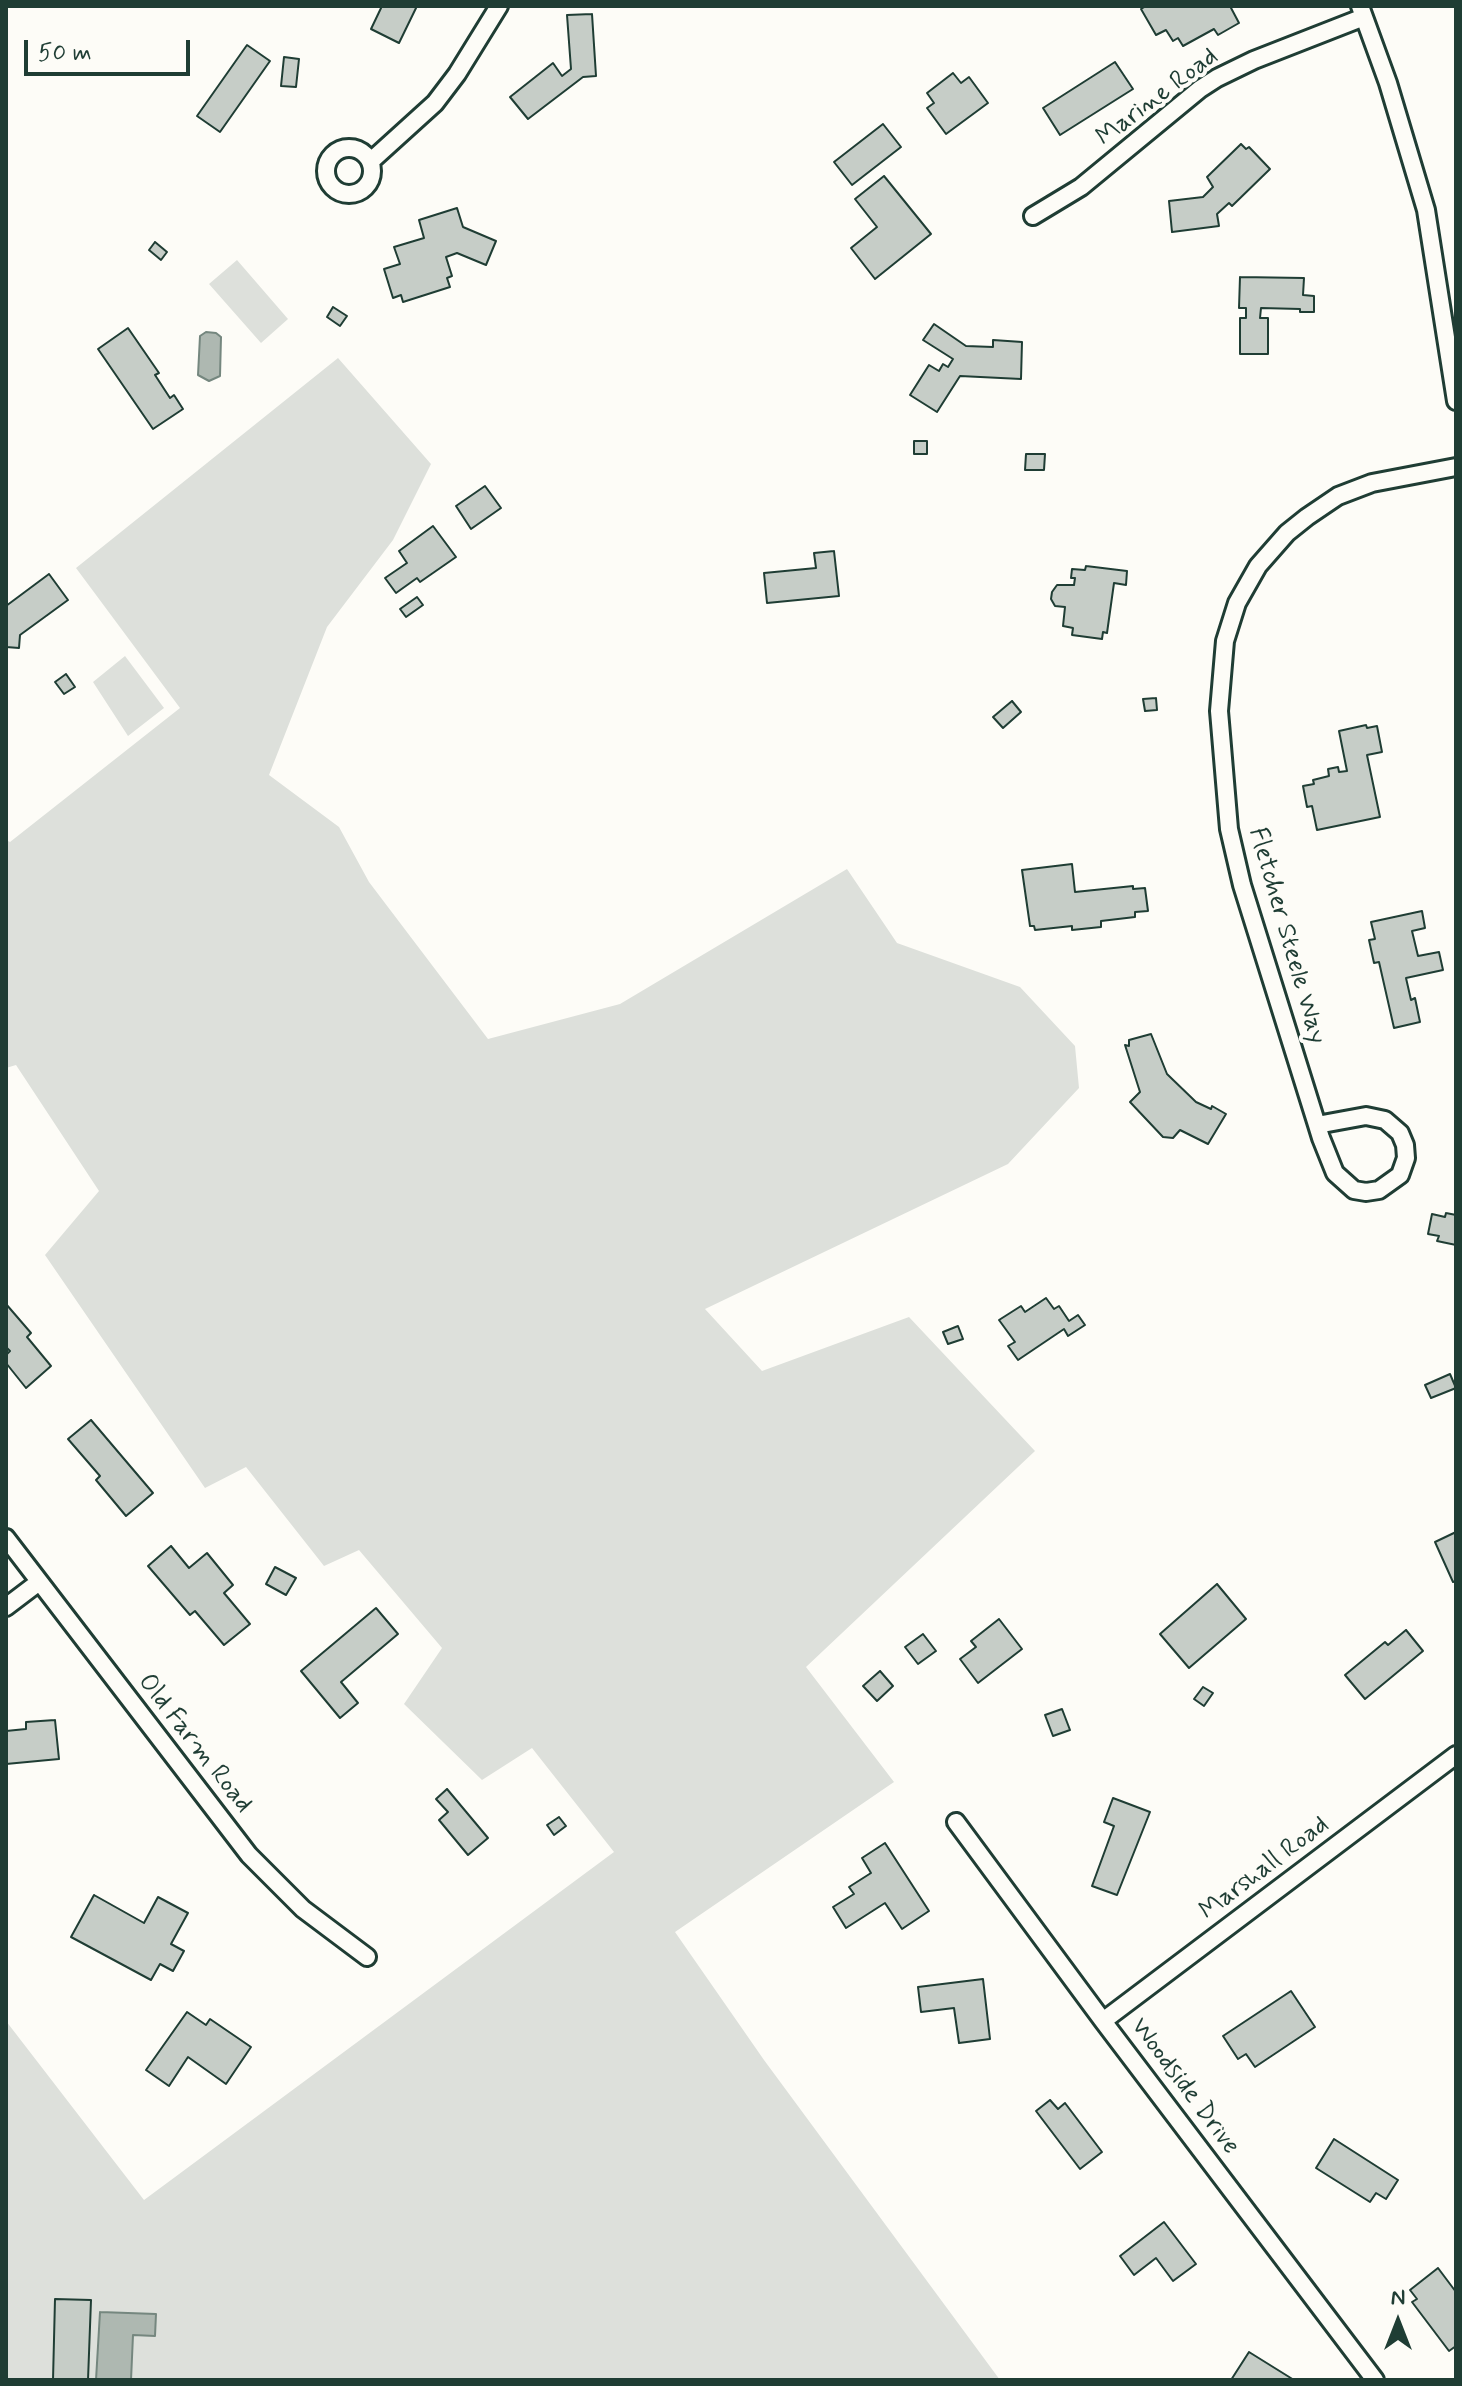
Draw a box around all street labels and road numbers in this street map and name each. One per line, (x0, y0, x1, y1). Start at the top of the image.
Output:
street label: Marine Road (1091, 42, 1225, 154)
street label: Fletcher Steele Way (1240, 824, 1332, 1048)
street label: Old Farm Road (130, 1668, 258, 1820)
street label: Marshall Road (1194, 1810, 1336, 1928)
street label: Woodside Drive (1123, 2013, 1245, 2161)

